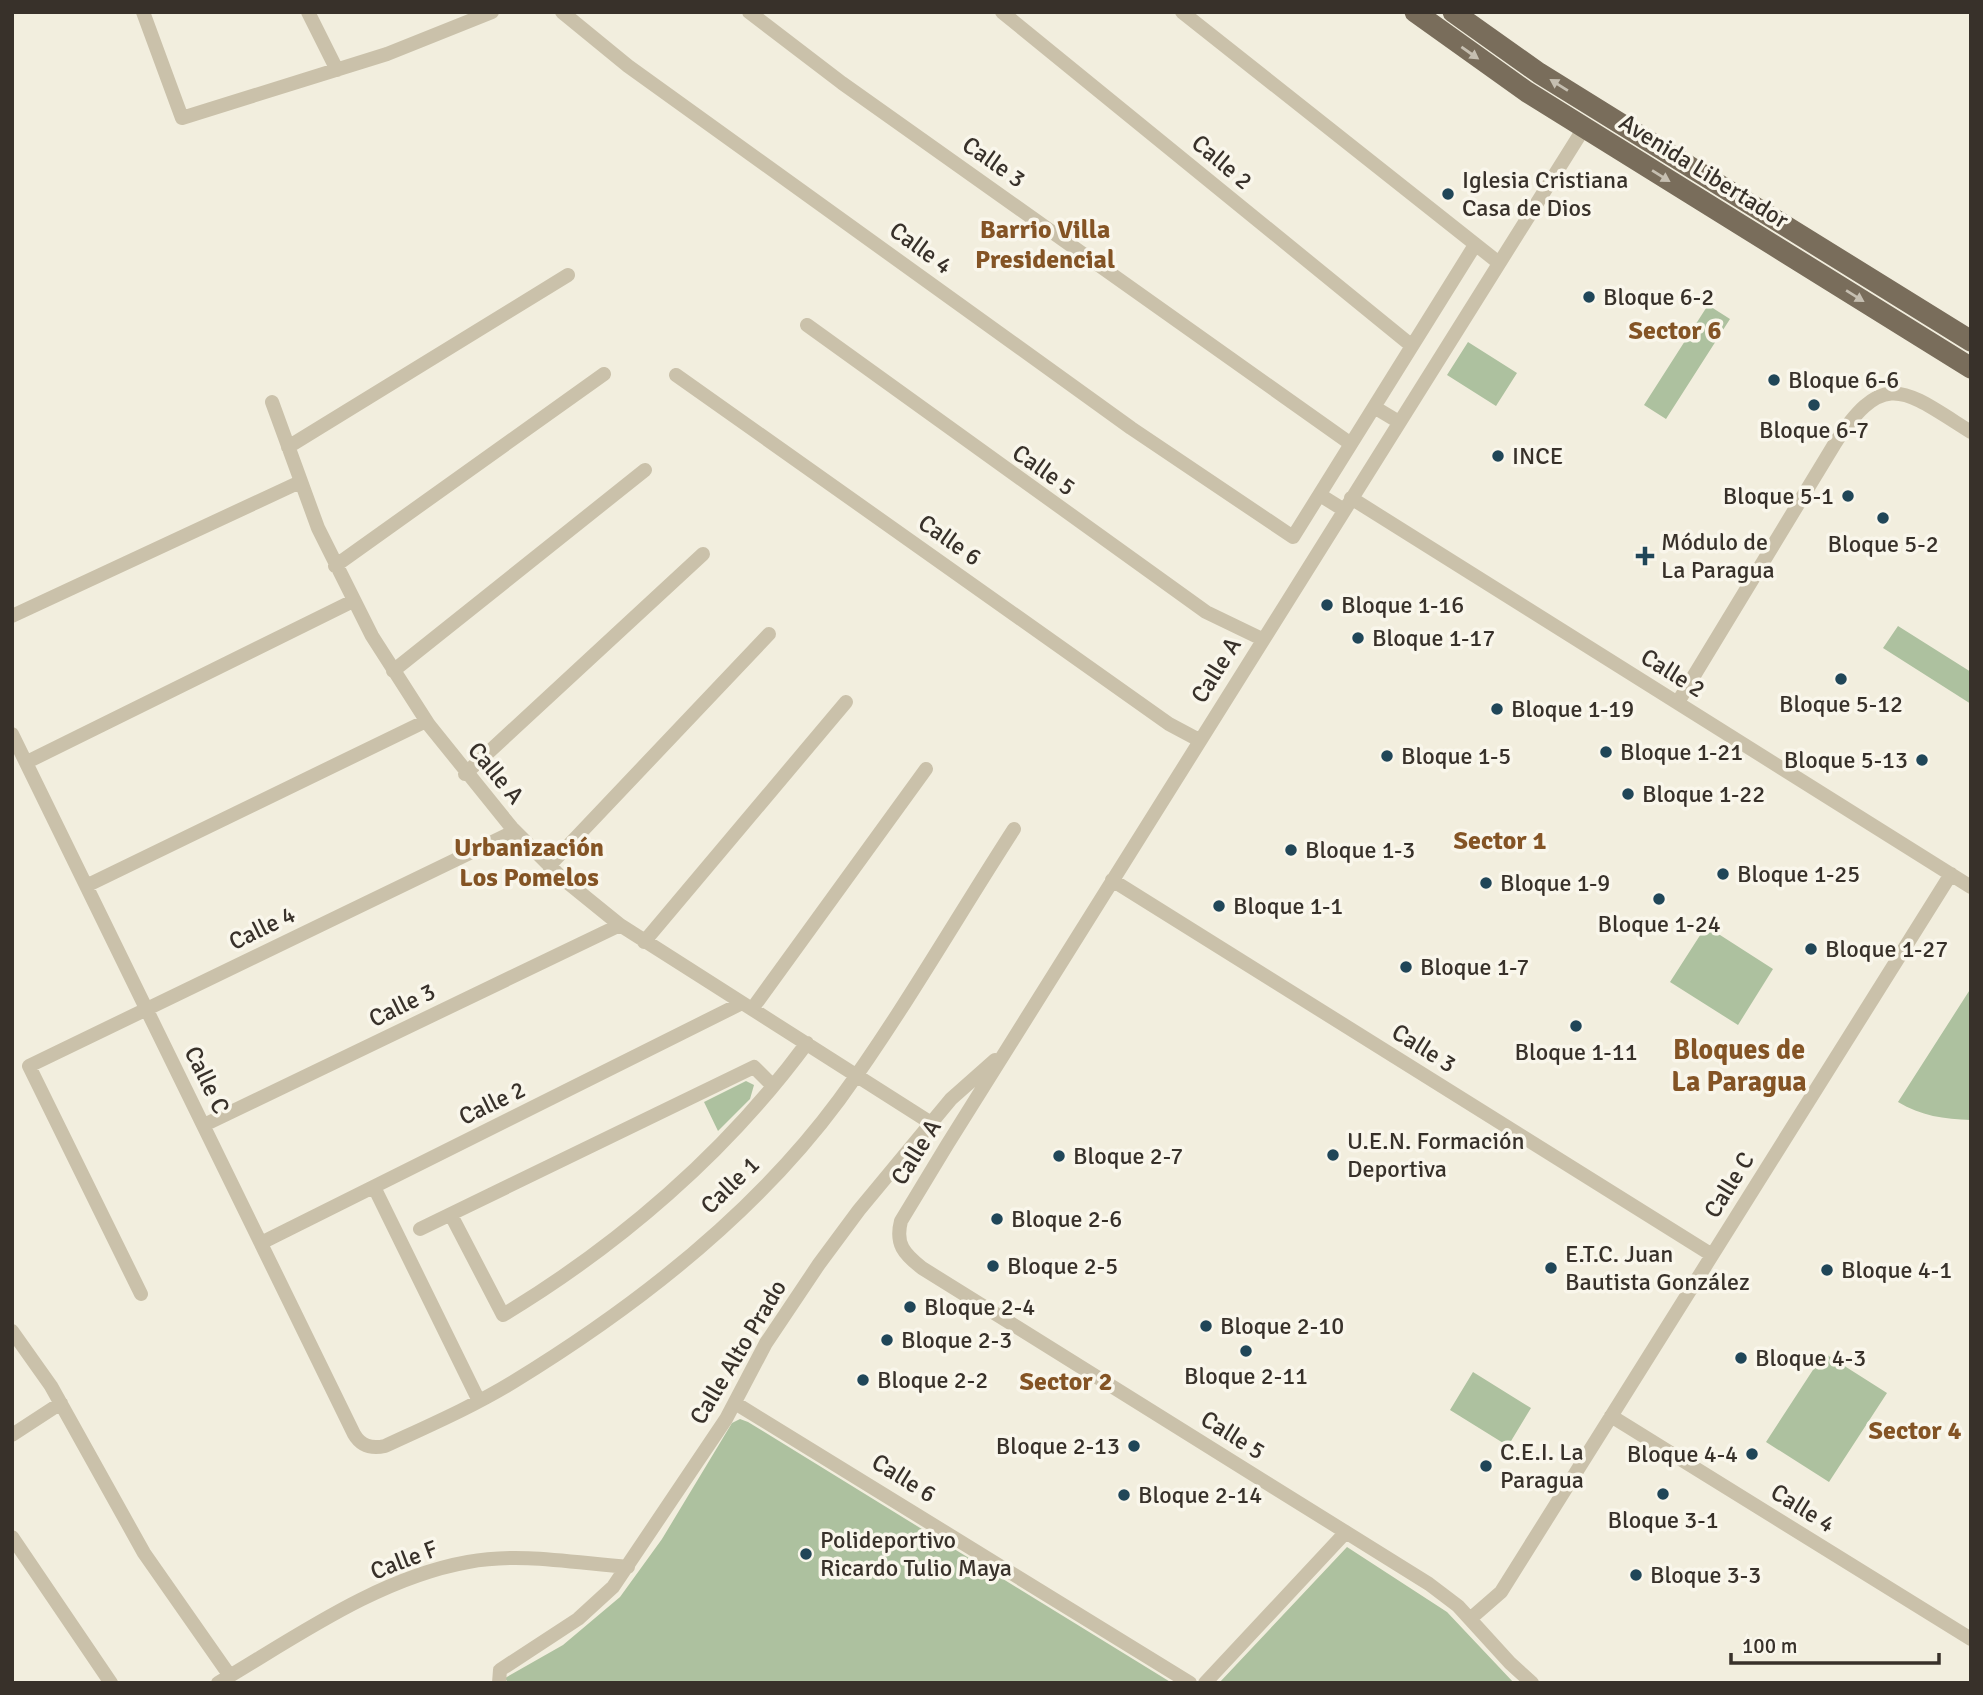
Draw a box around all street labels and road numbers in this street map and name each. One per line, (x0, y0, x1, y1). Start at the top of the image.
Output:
street label: Avenida Libertador (1614, 107, 1794, 235)
street label: Calle 2 (1185, 128, 1259, 196)
street label: Calle 3 (957, 130, 1031, 194)
street label: Calle 4 (884, 215, 958, 281)
street label: Calle 5 (1007, 438, 1081, 502)
street label: Calle 6 (913, 508, 987, 572)
street label: Calle A (1184, 631, 1248, 709)
street label: Calle 2 (1635, 642, 1711, 704)
street label: Calle A (461, 736, 531, 810)
street label: Calle 4 (224, 899, 300, 957)
street label: Calle 3 (364, 976, 440, 1034)
street label: Calle 3 (1386, 1017, 1462, 1079)
street label: Calle C (178, 1041, 236, 1119)
street label: Calle 2 (454, 1074, 530, 1132)
street label: Calle A (884, 1113, 948, 1191)
street label: Calle C (1697, 1147, 1761, 1223)
street label: Calle 1 (694, 1150, 766, 1220)
street label: Calle Alto Prado (683, 1274, 793, 1430)
street label: Calle 5 (1195, 1404, 1271, 1466)
street label: Calle 6 (866, 1447, 942, 1509)
street label: Calle 4 (1765, 1477, 1841, 1539)
street label: Calle F (366, 1533, 442, 1587)

